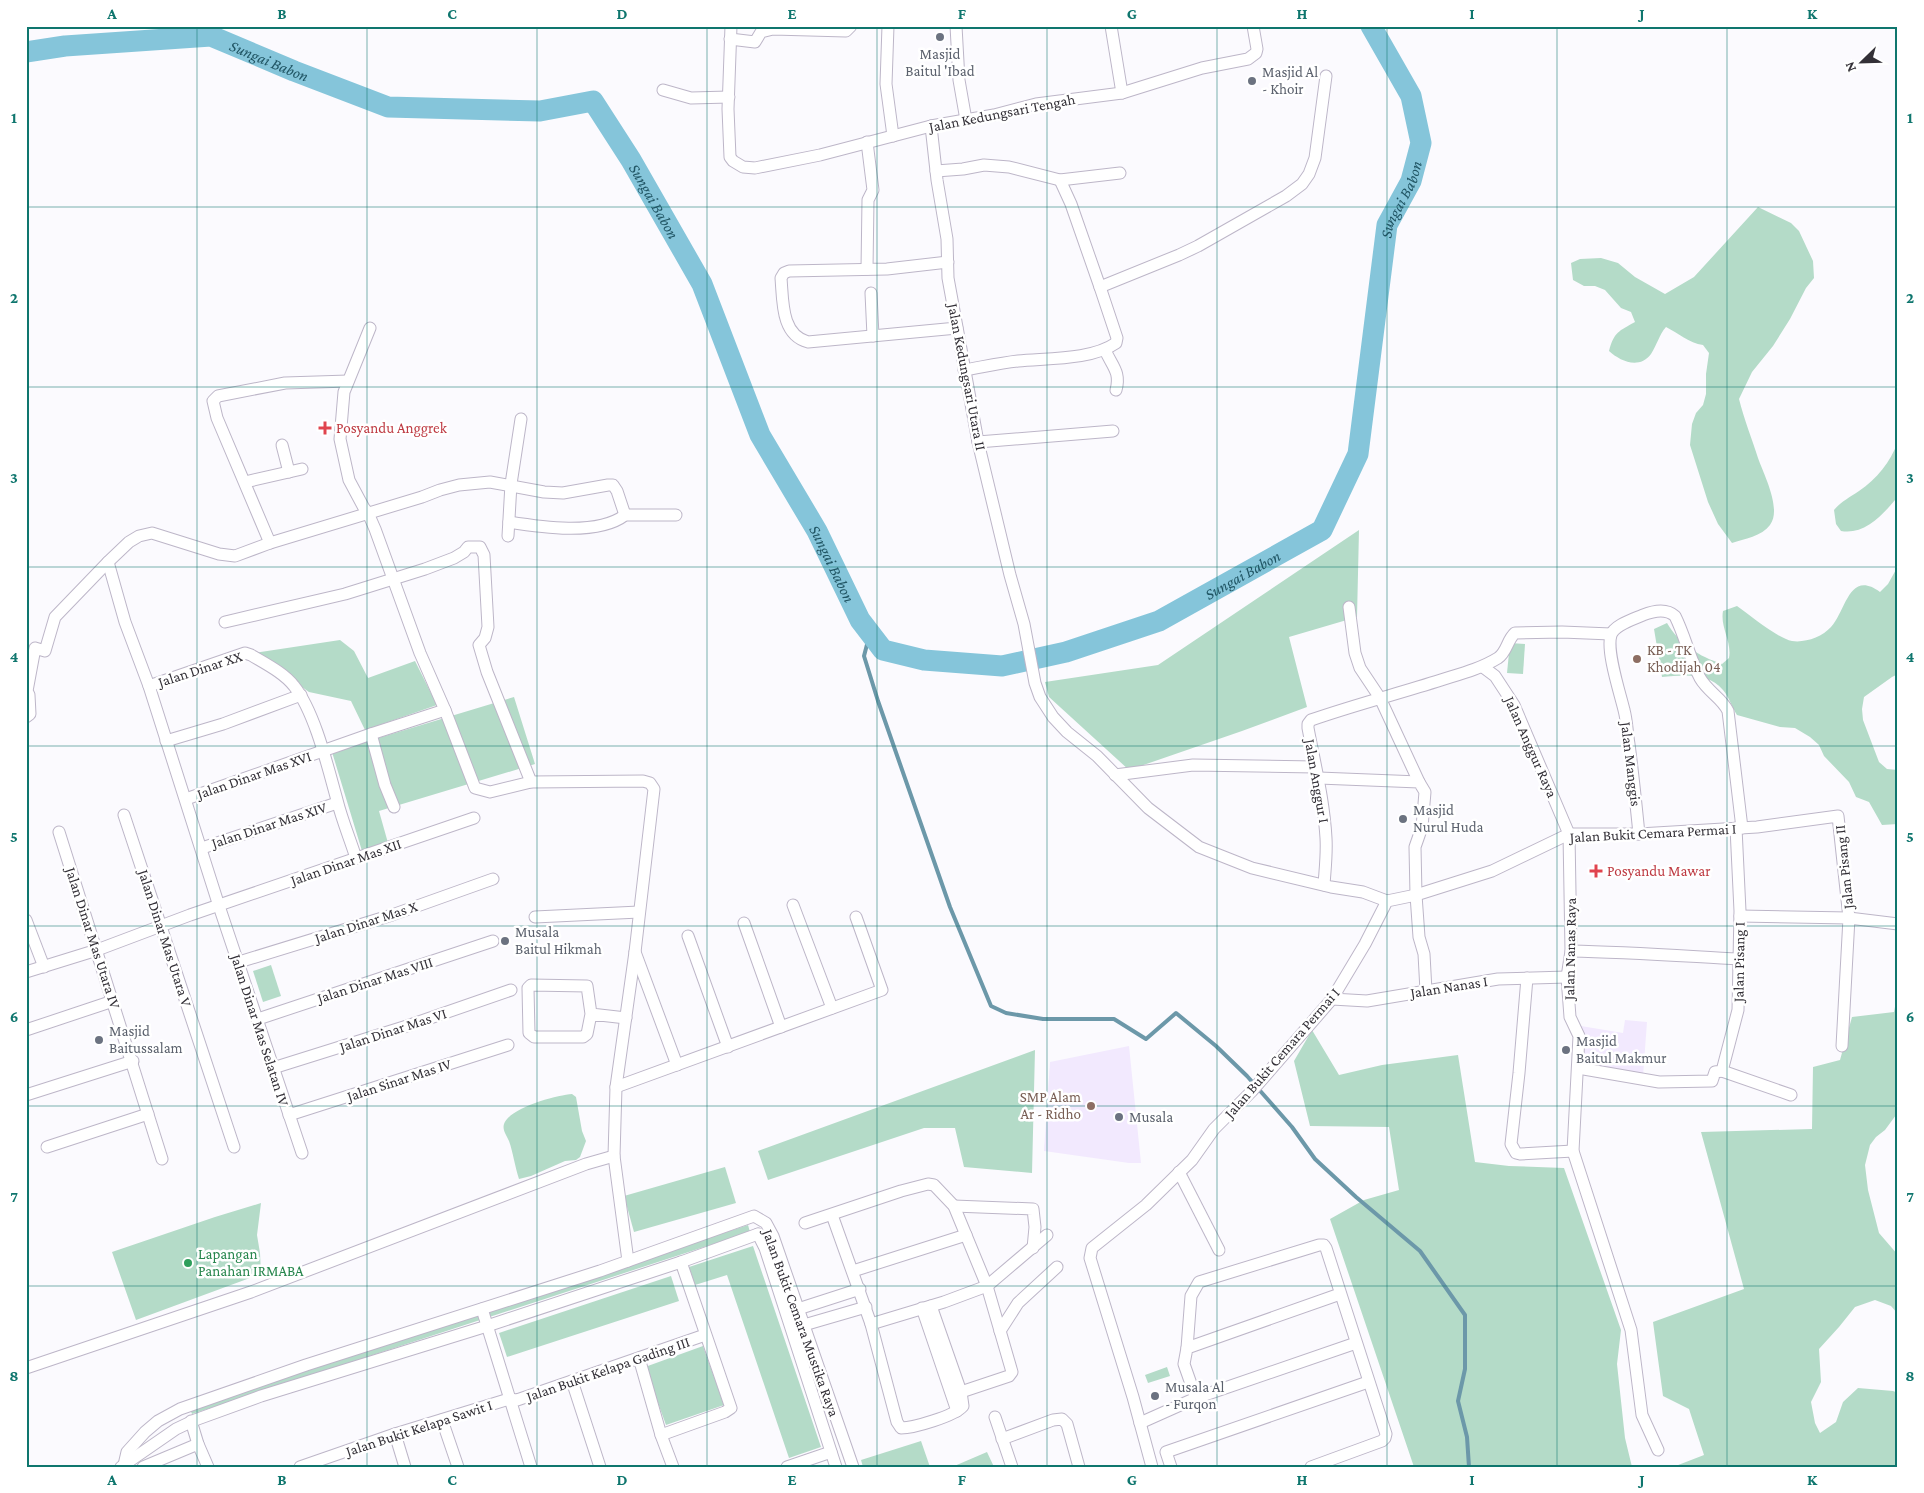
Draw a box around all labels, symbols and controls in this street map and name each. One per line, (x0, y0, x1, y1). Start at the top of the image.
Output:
text: A (106, 5, 117, 22)
text: B (277, 5, 287, 22)
text: C (447, 5, 457, 22)
text: D (616, 5, 628, 22)
text: E (787, 5, 797, 22)
text: F (958, 5, 967, 22)
text: G (1127, 5, 1137, 22)
text: H (1297, 5, 1308, 22)
text: I (1469, 5, 1475, 22)
text: J (1637, 5, 1645, 22)
text: K (1807, 5, 1818, 22)
marker: Masjid Baitul 'Ibad (934, 31, 946, 43)
water label: Sungai Babon (227, 37, 311, 85)
north arrow (1836, 38, 1886, 88)
place label: Masjid Baitul 'Ibad (905, 46, 975, 79)
text: N (1841, 59, 1859, 75)
place label: Masjid Al - Khoir (1262, 64, 1318, 97)
marker: Masjid Al - Khoir (1246, 75, 1258, 87)
street label: Jalan Kedungsari Tengah (926, 91, 1077, 136)
text: 1 (11, 109, 17, 126)
text: 1 (1907, 109, 1913, 126)
water label: Sungai Babon (1377, 159, 1425, 239)
water label: Sungai Babon (626, 161, 682, 242)
text: 2 (10, 289, 18, 306)
text: 2 (1906, 289, 1914, 306)
street label: Jalan Kedungsari Utara II (944, 300, 989, 452)
place label: Posyandu Anggrek (336, 420, 448, 437)
marker: Posyandu Anggrek (318, 421, 332, 435)
text: 3 (10, 469, 18, 486)
text: 3 (1906, 469, 1914, 486)
water label: Sungai Babon (806, 522, 858, 605)
water label: Sungai Babon (1202, 547, 1283, 603)
place label: KB - TK Khodijah 04 (1647, 642, 1721, 676)
text: 4 (10, 648, 19, 665)
street label: Jalan Dinar XX (154, 648, 245, 692)
text: 4 (1906, 648, 1915, 665)
marker: KB - TK Khodijah 04 (1631, 653, 1643, 665)
street label: Jalan Anggur Raya (1500, 692, 1561, 801)
street label: Jalan Manggis (1617, 719, 1644, 807)
street label: Jalan Anggur I (1300, 736, 1332, 824)
street label: Jalan Dinar Mas XVI (193, 748, 313, 804)
street label: Jalan Dinar Mas XIV (208, 799, 329, 853)
place label: Masjid Nurul Huda (1413, 802, 1484, 835)
marker: Masjid Nurul Huda (1397, 813, 1409, 825)
street label: Jalan Bukit Cemara Permai I (1567, 821, 1737, 846)
street label: Jalan Pisang II (1832, 824, 1858, 912)
text: 5 (10, 828, 18, 845)
text: 5 (1906, 828, 1914, 845)
street label: Jalan Dinar Mas XII (287, 836, 404, 890)
street label: Jalan Dinar Mas Utara IV (61, 863, 124, 1011)
place label: Posyandu Mawar (1607, 863, 1711, 880)
marker: Posyandu Mawar (1589, 864, 1603, 878)
street label: Jalan Dinar Mas Utara V (134, 866, 195, 1009)
street label: Jalan Dinar Mas X (311, 898, 420, 948)
street label: Jalan Nanas Raya (1561, 898, 1580, 1002)
street label: Jalan Pisang I (1730, 922, 1749, 1004)
place label: Musala Baitul Hikmah (515, 924, 602, 957)
marker: Musala Baitul Hikmah (499, 935, 511, 947)
street label: Jalan Dinar Mas Selatan IV (226, 950, 292, 1109)
street label: Jalan Dinar Mas VIII (313, 954, 435, 1008)
street label: Jalan Nanas I (1407, 973, 1489, 1002)
street label: Jalan Bukit Cemara Permai I (1220, 985, 1343, 1123)
street label: Jalan Dinar Mas VI (336, 1005, 449, 1056)
text: 6 (10, 1008, 18, 1025)
text: 6 (1906, 1008, 1914, 1025)
place label: Masjid Baitussalam (109, 1023, 183, 1056)
place label: Masjid Baitul Makmur (1576, 1033, 1667, 1066)
marker: Masjid Baitussalam (93, 1034, 105, 1046)
marker: Masjid Baitul Makmur (1560, 1044, 1572, 1056)
street label: Jalan Sinar Mas IV (343, 1056, 454, 1106)
place label: SMP Alam Ar - Ridho (1020, 1089, 1081, 1122)
marker: SMP Alam Ar - Ridho (1085, 1100, 1097, 1112)
place label: Musala (1129, 1109, 1173, 1125)
marker: Musala (1113, 1111, 1125, 1123)
text: 7 (10, 1188, 18, 1205)
text: 7 (1906, 1188, 1914, 1205)
street label: Jalan Bukit Cemara Mustika Raya (758, 1225, 842, 1419)
place label: Lapangan Panahan IRMABA (198, 1246, 304, 1279)
marker: Lapangan Panahan IRMABA (182, 1257, 194, 1269)
street label: Jalan Bukit Kelapa Gading III (522, 1333, 692, 1406)
text: 8 (9, 1367, 19, 1384)
text: 8 (1905, 1367, 1915, 1384)
place label: Musala Al - Furqon (1165, 1379, 1224, 1413)
marker: Musala Al - Furqon (1149, 1390, 1161, 1402)
street label: Jalan Bukit Kelapa Sawit I (342, 1397, 494, 1461)
text: A (106, 1471, 117, 1488)
text: B (277, 1471, 287, 1488)
text: C (447, 1471, 457, 1488)
text: D (616, 1471, 628, 1488)
text: E (787, 1471, 797, 1488)
text: F (958, 1471, 967, 1488)
text: G (1127, 1471, 1137, 1488)
text: H (1297, 1471, 1308, 1488)
text: I (1469, 1471, 1475, 1488)
text: J (1637, 1471, 1645, 1488)
text: K (1807, 1471, 1818, 1488)

